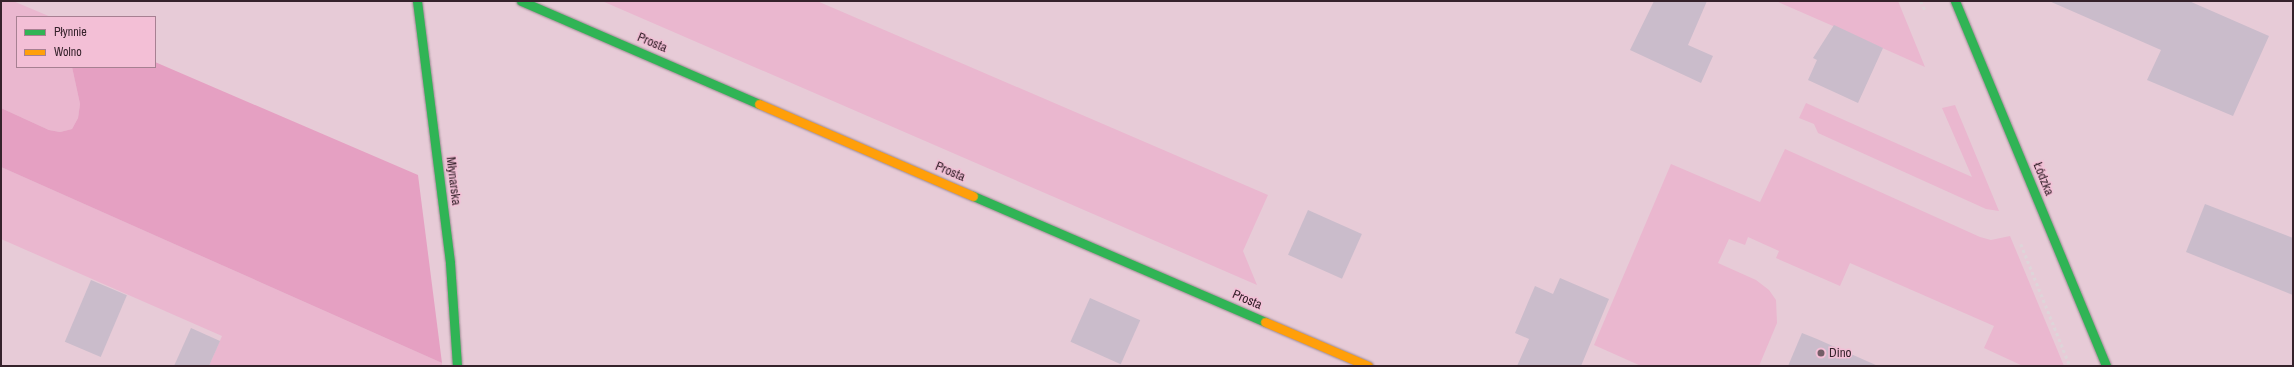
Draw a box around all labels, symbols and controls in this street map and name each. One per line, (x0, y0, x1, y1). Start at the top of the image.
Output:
legend (16, 16, 156, 68)
text: Płynnie (54, 24, 87, 40)
street label: Prosta (635, 30, 669, 56)
text: Wolno (54, 44, 82, 60)
street label: Młynarska (442, 156, 464, 206)
street label: Prosta (933, 159, 967, 185)
street label: Łódzka (2029, 160, 2057, 198)
street label: Prosta (1230, 287, 1264, 313)
place label: Dino (1829, 345, 1852, 361)
marker: Dino (1816, 348, 1826, 358)

